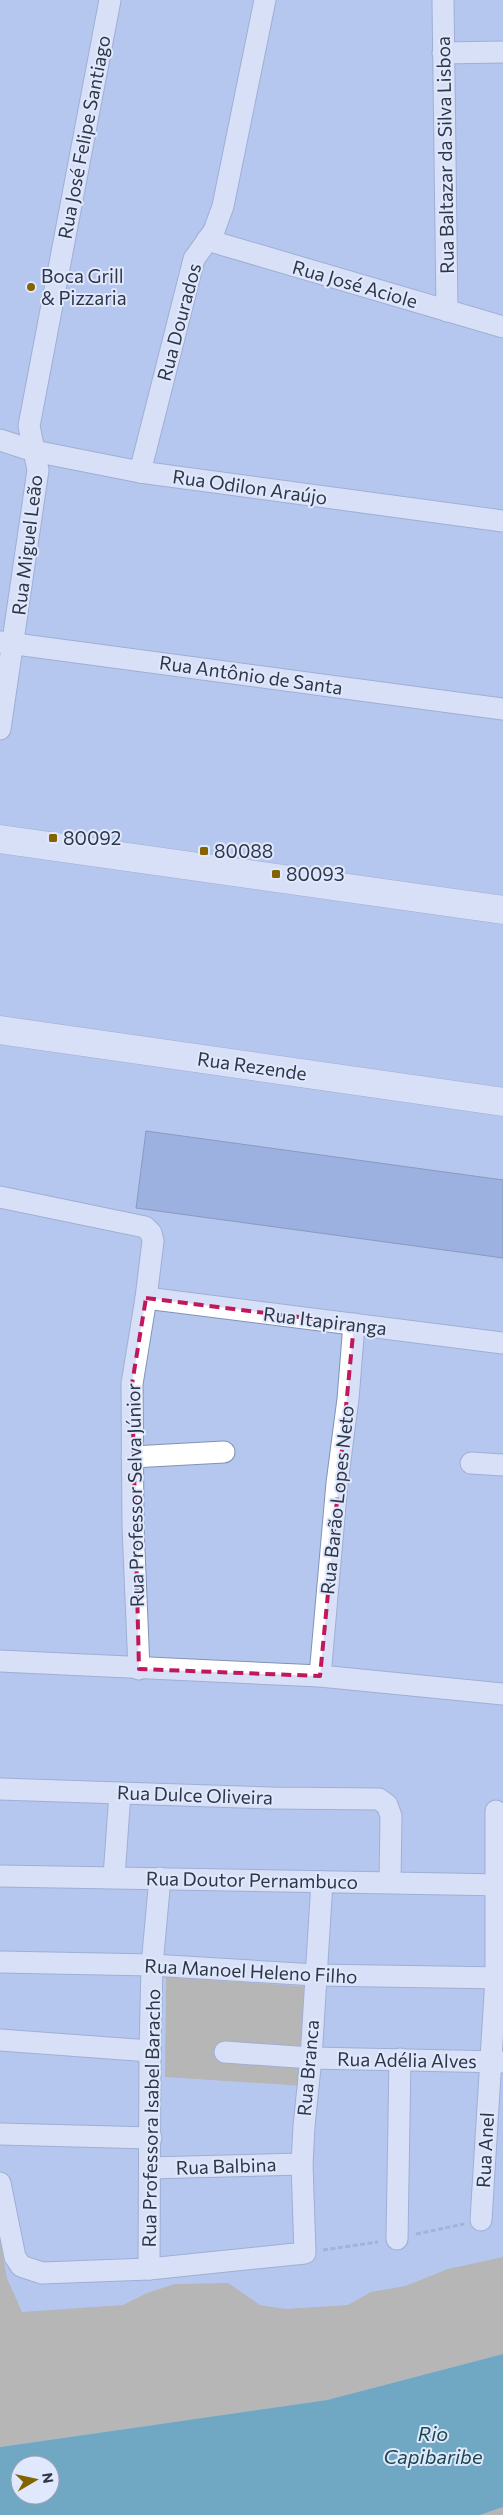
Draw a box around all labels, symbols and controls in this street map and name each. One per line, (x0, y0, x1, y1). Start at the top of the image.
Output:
street label: Rua José Felipe Santiago (52, 33, 115, 241)
street label: Rua Baltazar da Silva Lisboa (431, 36, 458, 274)
street label: Rua José Aciole (290, 255, 420, 312)
street label: Rua Dourados (152, 261, 205, 383)
place label: Boca Grill & Pizzaria (41, 264, 127, 309)
marker: Boca Grill & Pizzaria (25, 281, 37, 293)
street label: Rua Odilon Araújo (171, 464, 329, 509)
street label: Rua Miguel Leão (6, 473, 47, 617)
street label: Rua Antônio de Santa (158, 650, 344, 699)
place label: 80092 (63, 826, 121, 849)
marker: 80092 (47, 832, 59, 844)
place label: 80088 (214, 839, 273, 862)
marker: 80088 (198, 845, 210, 857)
place label: 80093 (286, 862, 345, 885)
marker: 80093 (270, 868, 282, 880)
street label: Rua Rezende (196, 1046, 308, 1085)
street label: Rua Itapiranga (262, 1302, 388, 1339)
street label: Rua Professor Selva Júnior (121, 1382, 148, 1607)
street label: Rua Barão Lopes Neto (315, 1404, 358, 1596)
street label: Rua Dulce Oliveira (117, 1780, 273, 1809)
street label: Rua Doutor Pernambuco (146, 1866, 358, 1893)
street label: Rua Manoel Heleno Filho (144, 1953, 358, 1988)
street label: Rua Professora Isabel Baracho (137, 1988, 164, 2248)
street label: Rua Branca (292, 2019, 323, 2117)
street label: Rua Adélia Alves (337, 2047, 477, 2072)
street label: Rua Anel (471, 2112, 498, 2188)
street label: Rua Balbina (175, 2152, 277, 2179)
water label: Rio Capibaribe (384, 2421, 483, 2468)
north arrow (10, 2455, 60, 2505)
text: N (39, 2471, 58, 2484)

